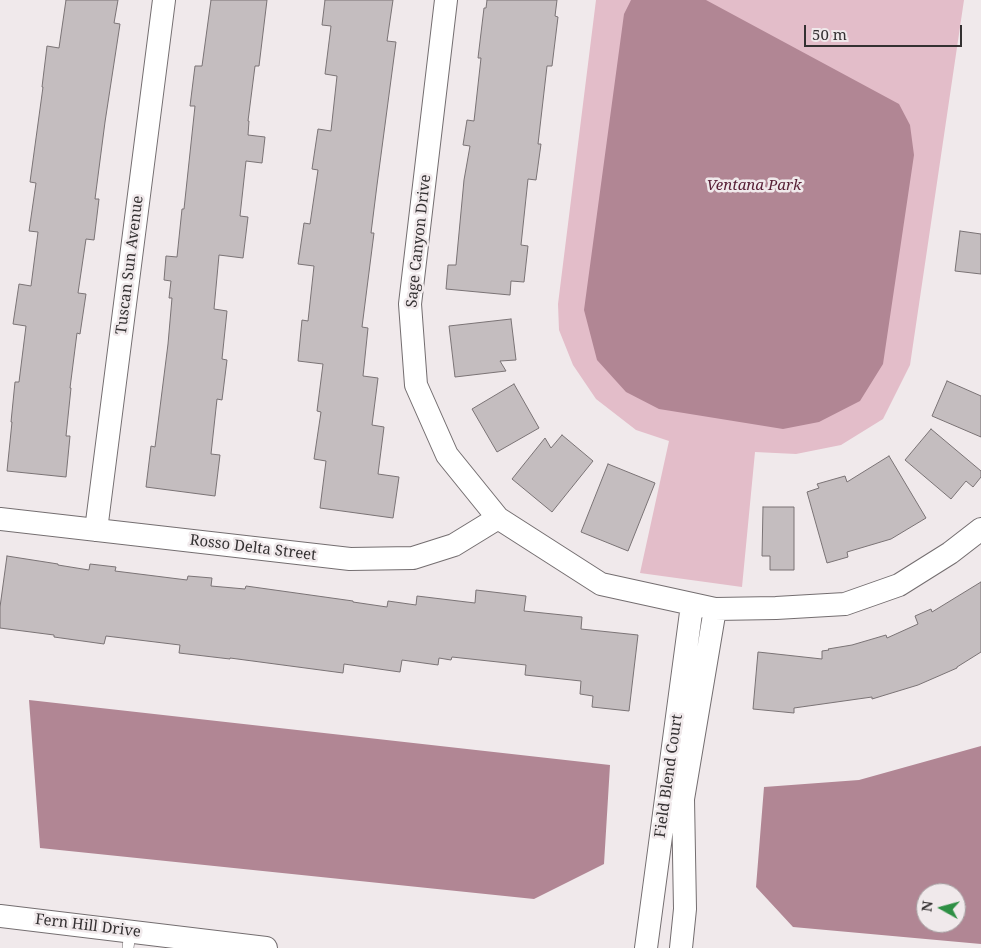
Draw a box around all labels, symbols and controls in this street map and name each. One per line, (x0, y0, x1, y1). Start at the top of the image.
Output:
scale bar (806, 15, 964, 47)
text: 50 m (812, 24, 847, 44)
street label: Sage Canyon Drive (403, 174, 435, 308)
park label: Ventana Park (707, 177, 801, 195)
street label: Tuscan Sun Avenue (113, 195, 147, 335)
street label: Rosso Delta Street (189, 531, 317, 565)
street label: Field Blend Court (651, 713, 687, 839)
north arrow (916, 883, 966, 933)
text: N (917, 900, 937, 913)
street label: Fern Hill Drive (34, 911, 142, 941)

